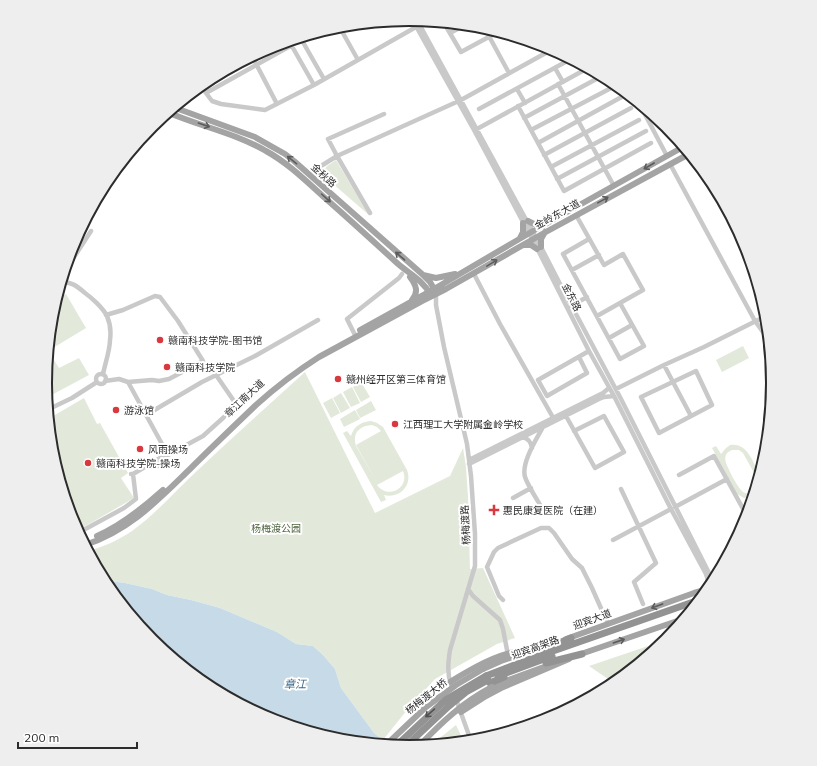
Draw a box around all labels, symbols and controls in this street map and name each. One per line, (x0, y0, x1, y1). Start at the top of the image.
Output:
one-way arrow (197, 122, 209, 130)
one-way arrow (287, 156, 298, 165)
street label: 金秋路 (308, 161, 339, 190)
one-way arrow (643, 162, 655, 170)
one-way arrow (321, 194, 331, 203)
one-way arrow (597, 196, 609, 204)
street label: 金岭东大道 (532, 197, 582, 232)
one-way arrow (395, 251, 406, 260)
one-way arrow (486, 258, 498, 266)
street label: 金东路 (559, 281, 584, 314)
place label: 赣南科技学院-图书馆 (168, 334, 262, 347)
marker: 赣南科技学院-图书馆 (155, 335, 165, 345)
place label: 赣南科技学院 (175, 361, 235, 374)
marker: 赣南科技学院 (162, 362, 172, 372)
place label: 赣州经开区第三体育馆 (346, 373, 446, 386)
marker: 赣州经开区第三体育馆 (333, 374, 343, 384)
street label: 章江南大道 (222, 377, 267, 420)
place label: 游泳馆 (124, 404, 154, 417)
marker: 游泳馆 (111, 405, 121, 415)
place label: 江西理工大学附属金岭学校 (403, 418, 523, 431)
marker: 江西理工大学附属金岭学校 (390, 419, 400, 429)
place label: 风雨操场 (148, 443, 188, 456)
marker: 风雨操场 (135, 444, 145, 454)
place label: 赣南科技学院-操场 (96, 457, 180, 470)
marker: 赣南科技学院-操场 (83, 458, 93, 468)
marker: 惠民康复医院（在建） (488, 504, 500, 516)
place label: 惠民康复医院（在建） (503, 504, 603, 517)
street label: 杨梅渡路 (458, 505, 473, 545)
park label: 杨梅渡公园 (251, 522, 301, 535)
one-way arrow (651, 603, 664, 610)
street label: 迎宾大道 (571, 607, 613, 632)
street label: 迎宾高架路 (509, 633, 561, 662)
one-way arrow (612, 637, 625, 644)
street label: 杨梅渡大桥 (403, 676, 450, 717)
water label: 章江 (284, 677, 307, 691)
one-way arrow (425, 709, 435, 718)
scale bar (18, 724, 137, 750)
text: 200 m (24, 730, 59, 745)

